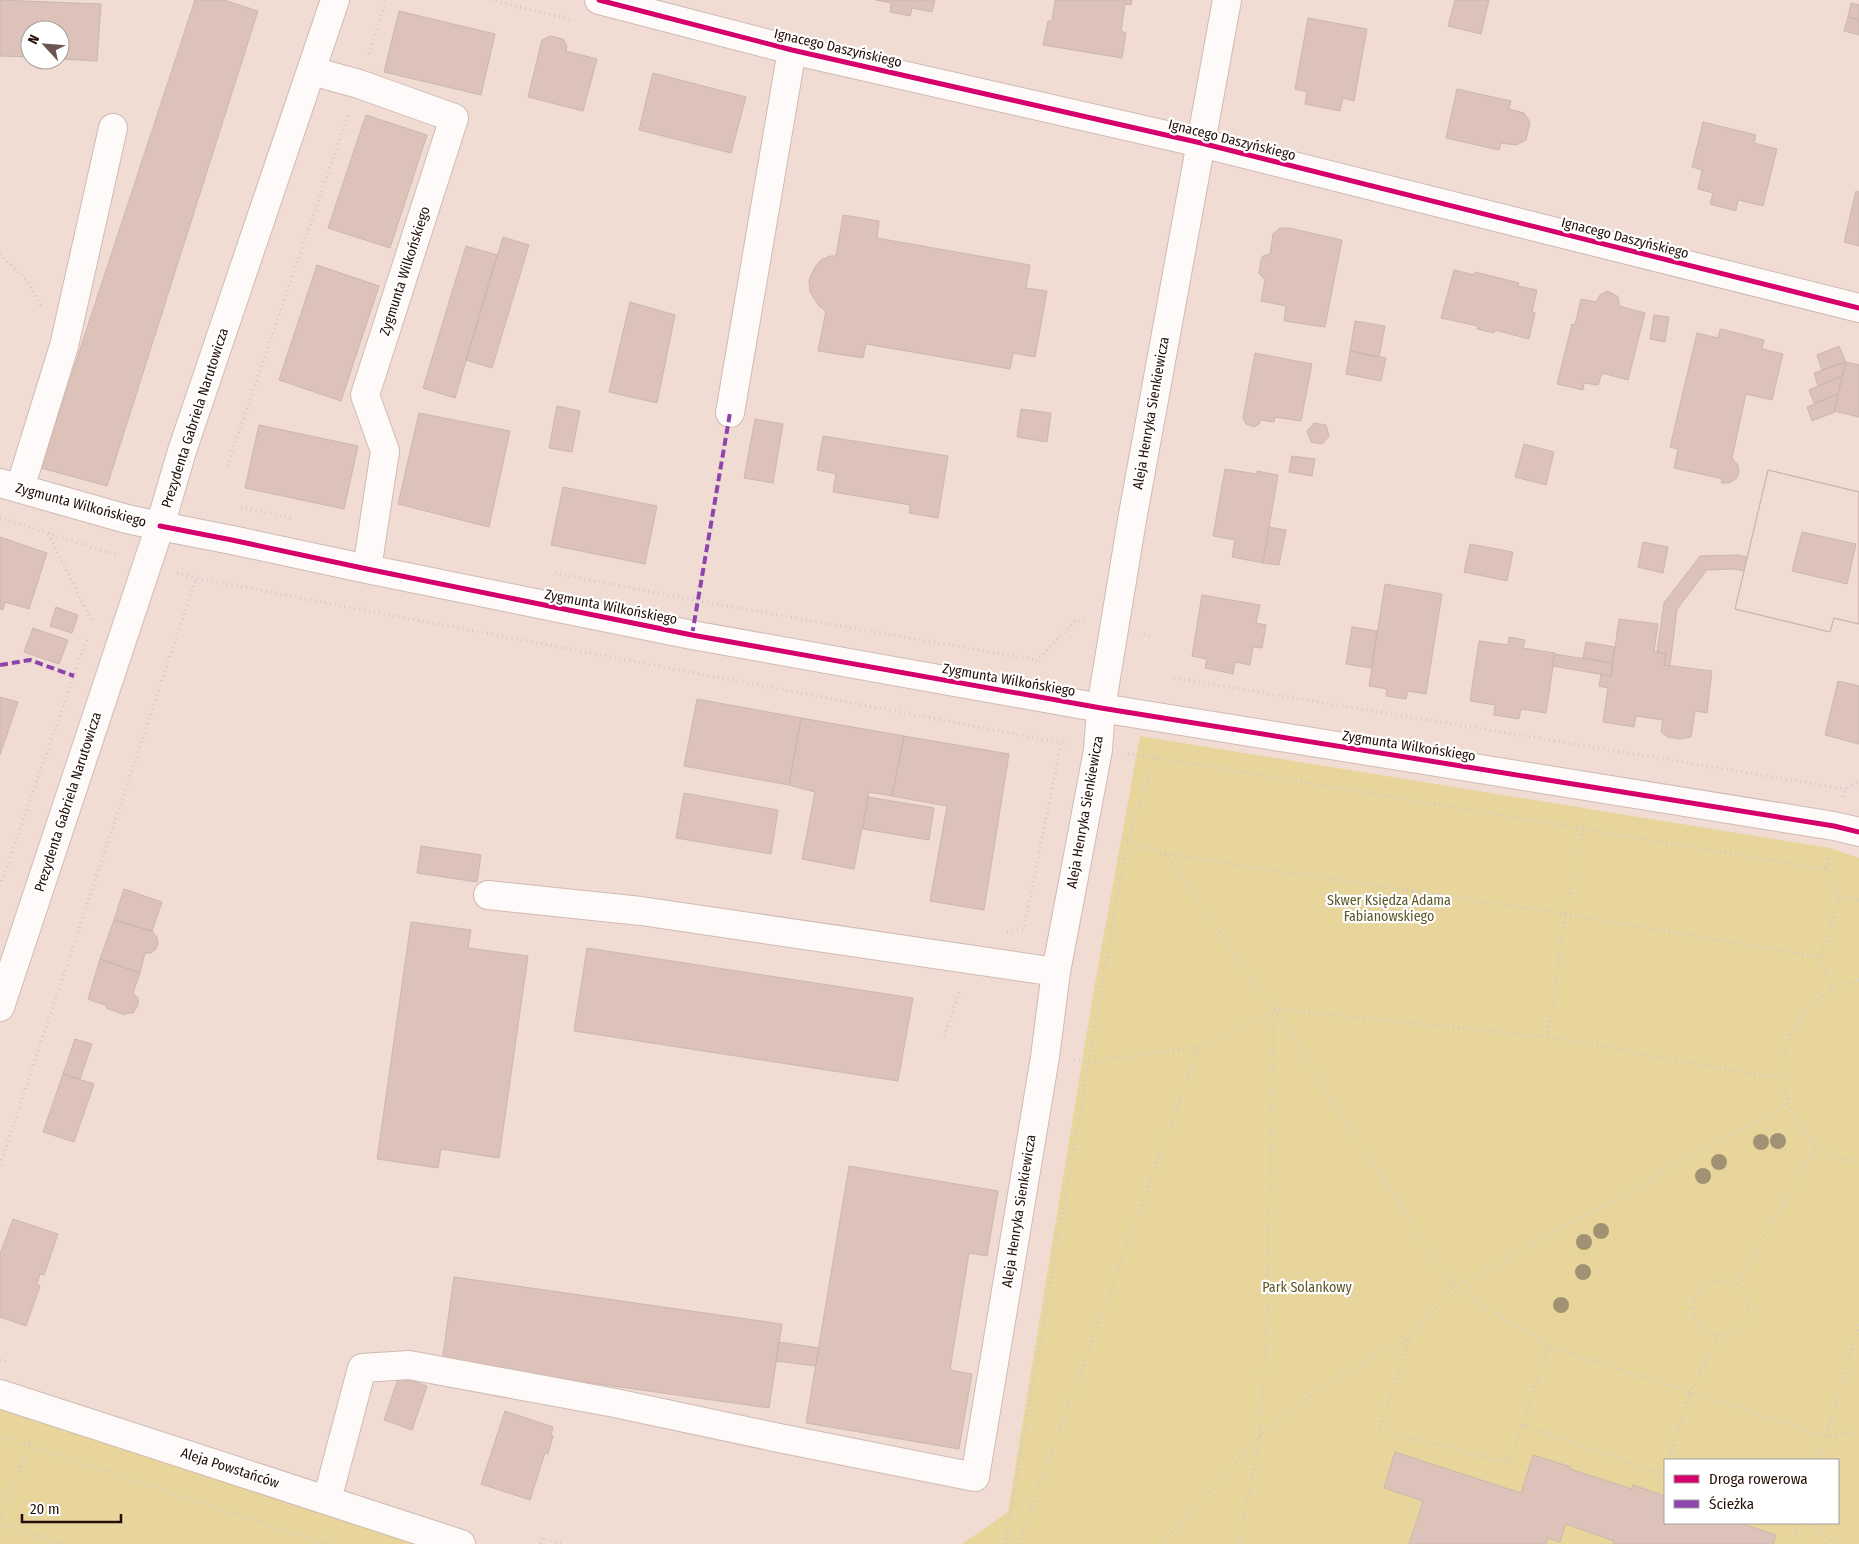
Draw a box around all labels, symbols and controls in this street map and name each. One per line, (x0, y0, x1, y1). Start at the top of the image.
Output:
north arrow (20, 20, 70, 70)
street label: Ignacego Daszyńskiego (772, 25, 904, 71)
text: N (24, 32, 43, 47)
street label: Ignacego Daszyńskiego (1167, 116, 1297, 164)
street label: Zygmunta Wilkońskiego (376, 204, 434, 338)
street label: Ignacego Daszyńskiego (1560, 214, 1690, 262)
street label: Prezydenta Gabriela Narutowicza (158, 326, 232, 510)
street label: Aleja Henryka Sienkiewicza (1129, 335, 1173, 491)
street label: Zygmunta Wilkońskiego (14, 479, 148, 531)
street label: Zygmunta Wilkońskiego (543, 586, 679, 628)
street label: Zygmunta Wilkońskiego (941, 660, 1077, 700)
street label: Prezydenta Gabriela Narutowicza (31, 710, 105, 894)
street label: Zygmunta Wilkońskiego (1341, 727, 1477, 765)
street label: Aleja Henryka Sienkiewicza (1063, 734, 1107, 890)
park label: Skwer Księdza Adama Fabianowskiego (1327, 892, 1451, 925)
street label: Aleja Henryka Sienkiewicza (999, 1133, 1040, 1289)
park label: Park Solankowy (1262, 1279, 1352, 1296)
street label: Aleja Powstańców (179, 1444, 281, 1492)
legend (1664, 1459, 1839, 1524)
text: Droga rowerowa (1709, 1470, 1808, 1488)
scale bar (22, 1492, 121, 1524)
text: Ścieżka (1709, 1495, 1754, 1513)
text: 20 m (30, 1500, 60, 1518)

